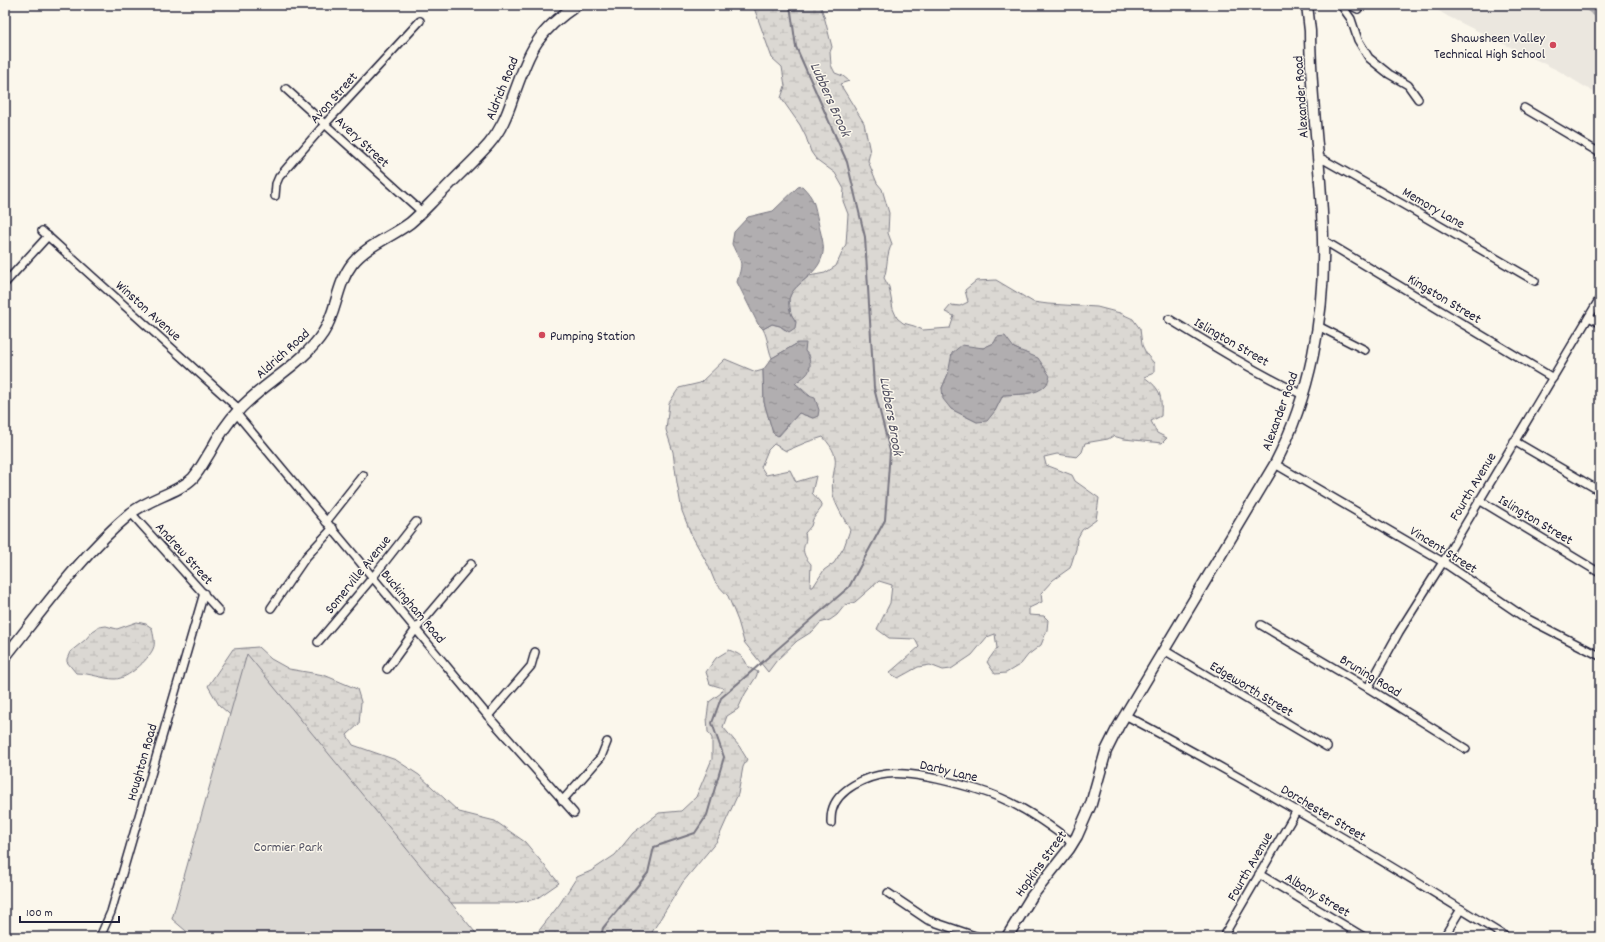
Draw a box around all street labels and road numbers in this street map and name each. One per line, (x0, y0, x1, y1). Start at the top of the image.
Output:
street label: Aldrich Road (481, 54, 525, 123)
street label: Alexander Road (1289, 55, 1315, 139)
street label: Avon Street (306, 68, 363, 129)
street label: Avery Street (330, 112, 393, 173)
street label: Memory Lane (1398, 183, 1468, 235)
street label: Kingston Street (1403, 270, 1485, 330)
street label: Winston Avenue (110, 277, 185, 346)
street label: Islington Street (1190, 313, 1272, 372)
street label: Aldrich Road (252, 325, 315, 384)
street label: Alexander Road (1257, 369, 1304, 454)
street label: Fourth Avenue (1445, 449, 1502, 525)
street label: Islington Street (1494, 491, 1576, 551)
street label: Andrew Street (150, 519, 217, 590)
street label: Vincent Street (1405, 522, 1481, 579)
street label: Somerville Avenue (321, 532, 397, 619)
street label: Buckingham Road (376, 566, 449, 649)
street label: Bruning Road (1335, 650, 1405, 703)
street label: Edgeworth Street (1205, 657, 1297, 723)
street label: Houghton Road (122, 722, 163, 803)
street label: Darby Lane (918, 756, 979, 788)
street label: Dorchester Street (1276, 780, 1369, 847)
street label: Hopkins Street (1011, 827, 1073, 902)
street label: Fourth Avenue (1223, 829, 1279, 905)
street label: Albany Street (1281, 868, 1353, 923)

